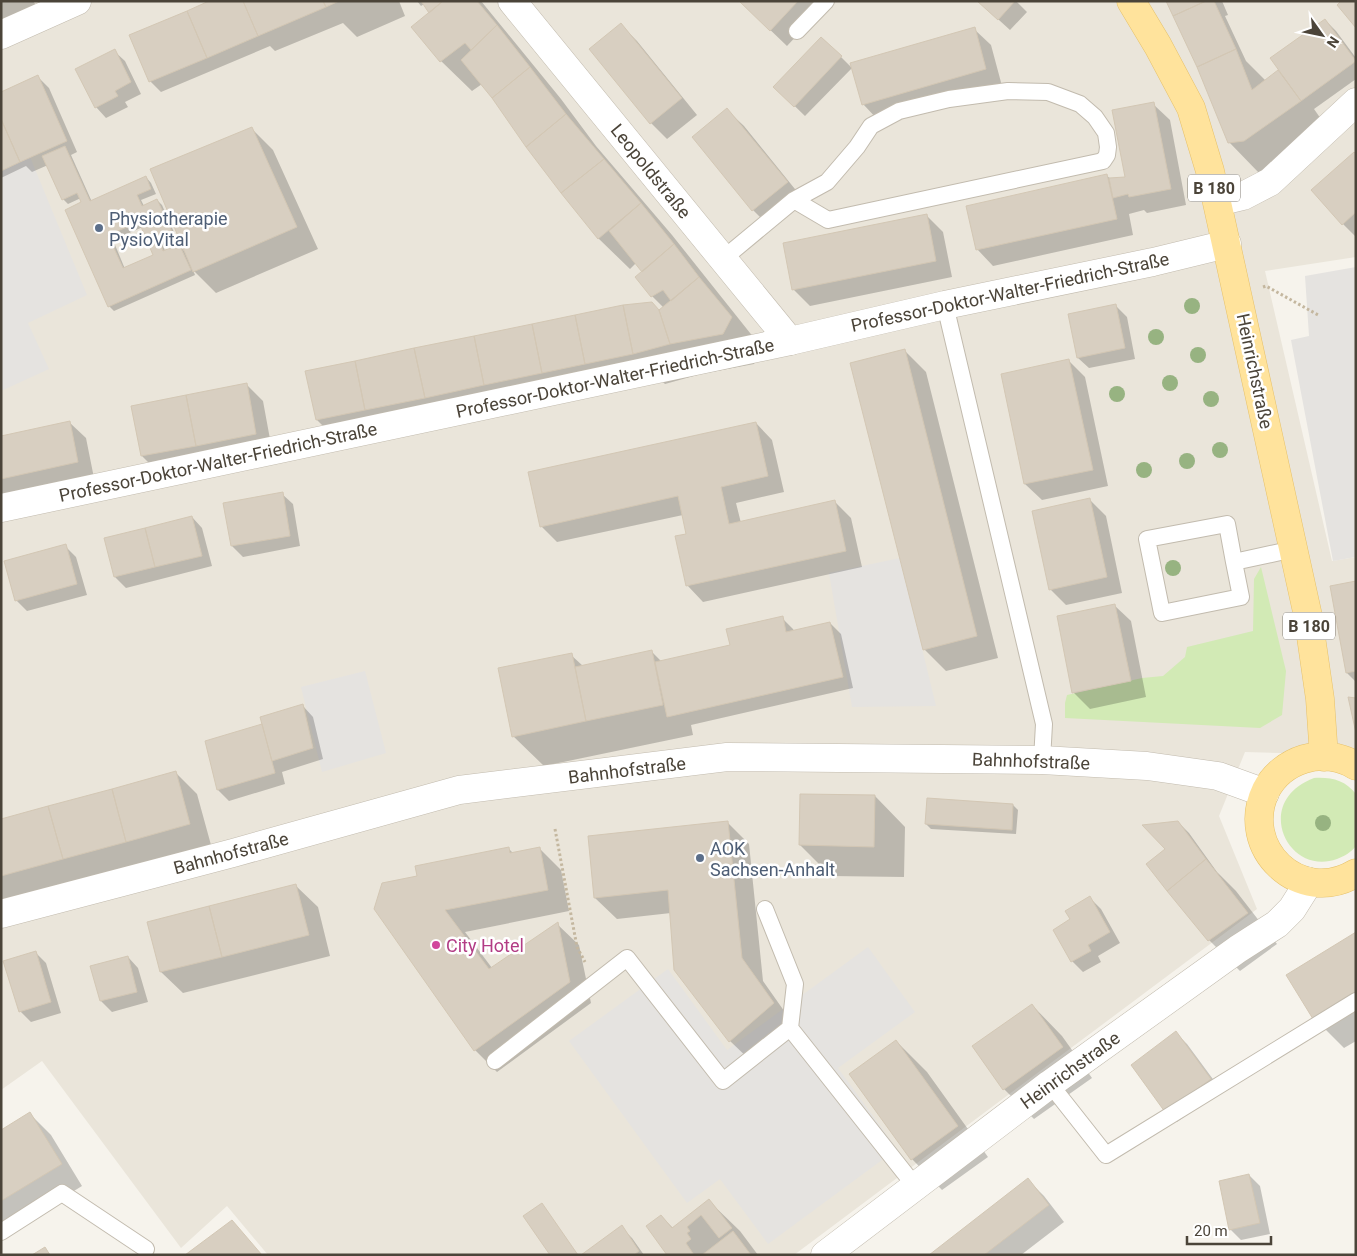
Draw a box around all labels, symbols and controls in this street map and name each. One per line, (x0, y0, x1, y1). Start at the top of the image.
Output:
north arrow (1297, 10, 1347, 60)
text: N (1323, 34, 1342, 51)
street label: Leopoldstraße (607, 120, 695, 222)
road number: B 180 (1188, 174, 1240, 202)
place label: Physiotherapie PysioVital (109, 208, 228, 250)
marker: Physiotherapie PysioVital (93, 222, 105, 234)
street label: Professor-Doktor-Walter-Friedrich-Straße (849, 248, 1171, 336)
street label: Heinrichstraße (1233, 311, 1277, 431)
street label: Professor-Doktor-Walter-Friedrich-Straße (454, 334, 776, 422)
street label: Professor-Doktor-Walter-Friedrich-Straße (57, 418, 379, 506)
road number: B 180 (1283, 612, 1335, 640)
street label: Bahnhofstraße (972, 748, 1090, 774)
street label: Bahnhofstraße (567, 752, 687, 788)
street label: Bahnhofstraße (171, 828, 291, 878)
place label: AOK Sachsen-Anhalt (710, 838, 835, 880)
marker: AOK Sachsen-Anhalt (694, 852, 706, 864)
place label: City Hotel (446, 935, 524, 956)
marker: City Hotel (430, 939, 442, 951)
street label: Heinrichstraße (1016, 1027, 1124, 1113)
scale bar (1187, 1214, 1271, 1246)
text: 20 m (1194, 1222, 1228, 1240)

